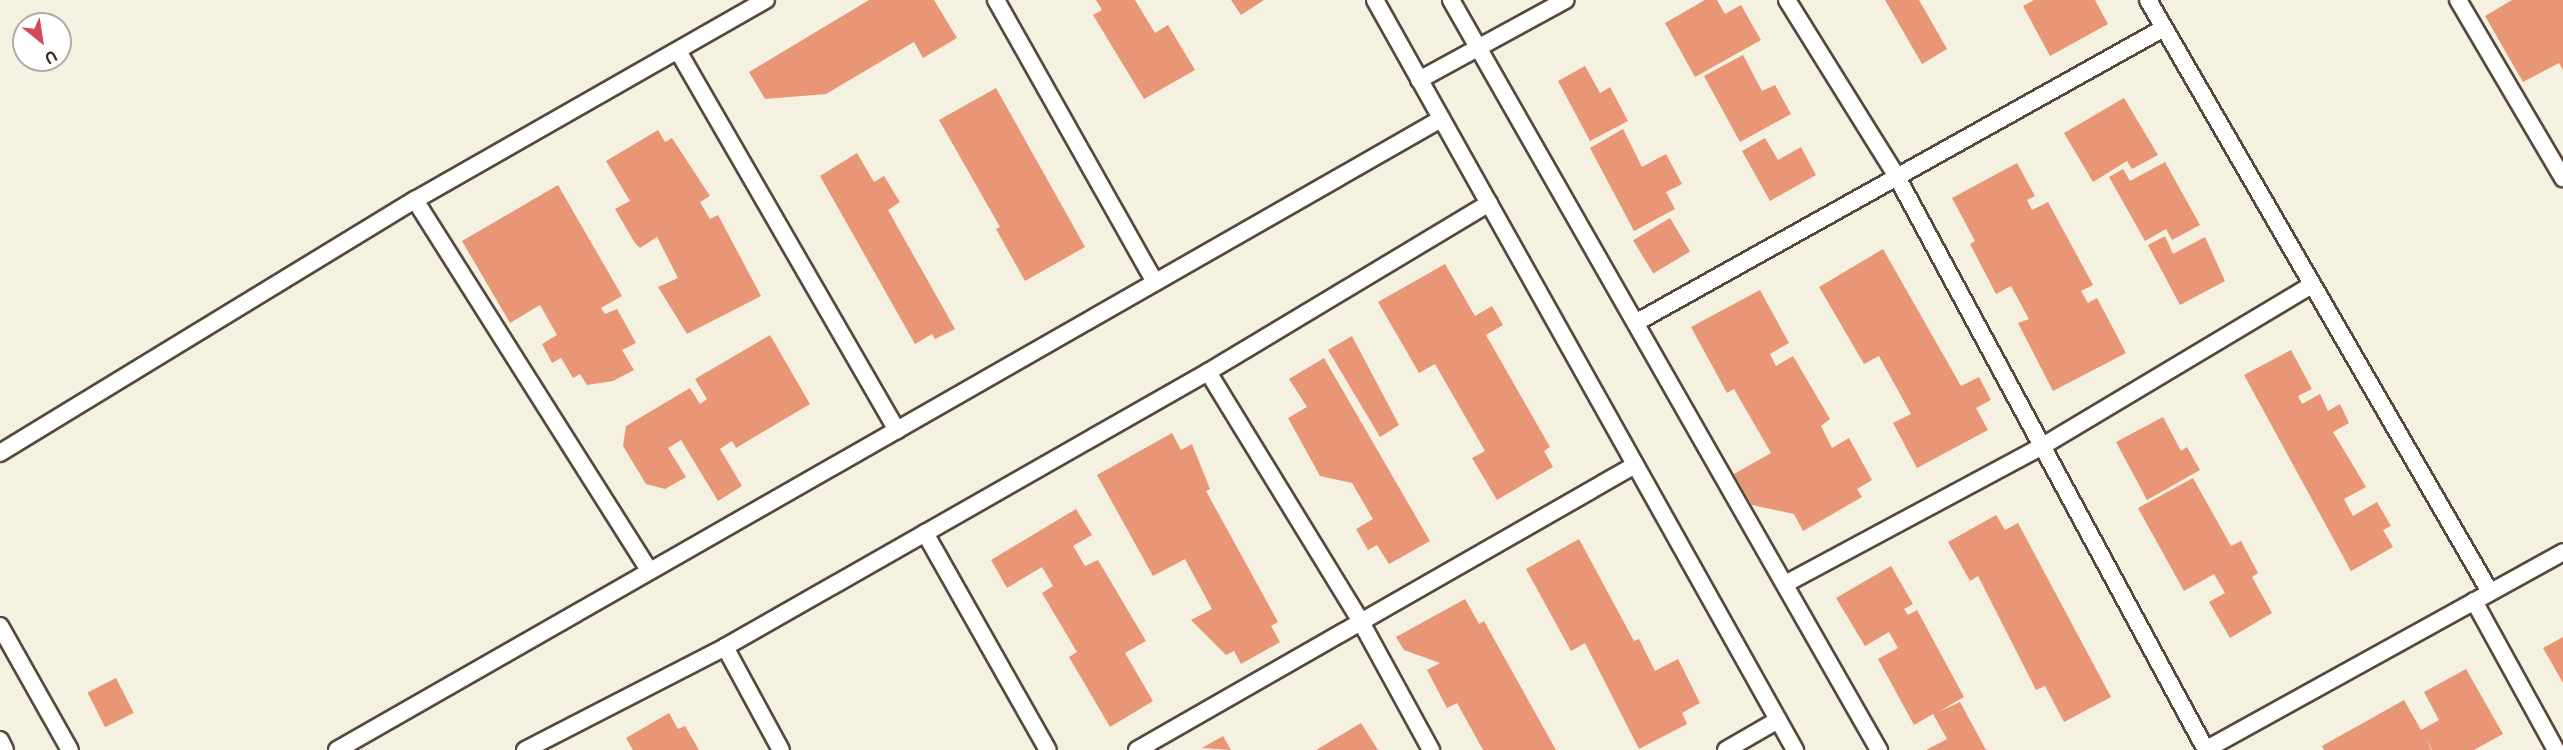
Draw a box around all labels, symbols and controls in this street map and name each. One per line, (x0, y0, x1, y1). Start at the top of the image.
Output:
north arrow (12, 12, 72, 72)
text: U (41, 45, 60, 67)

